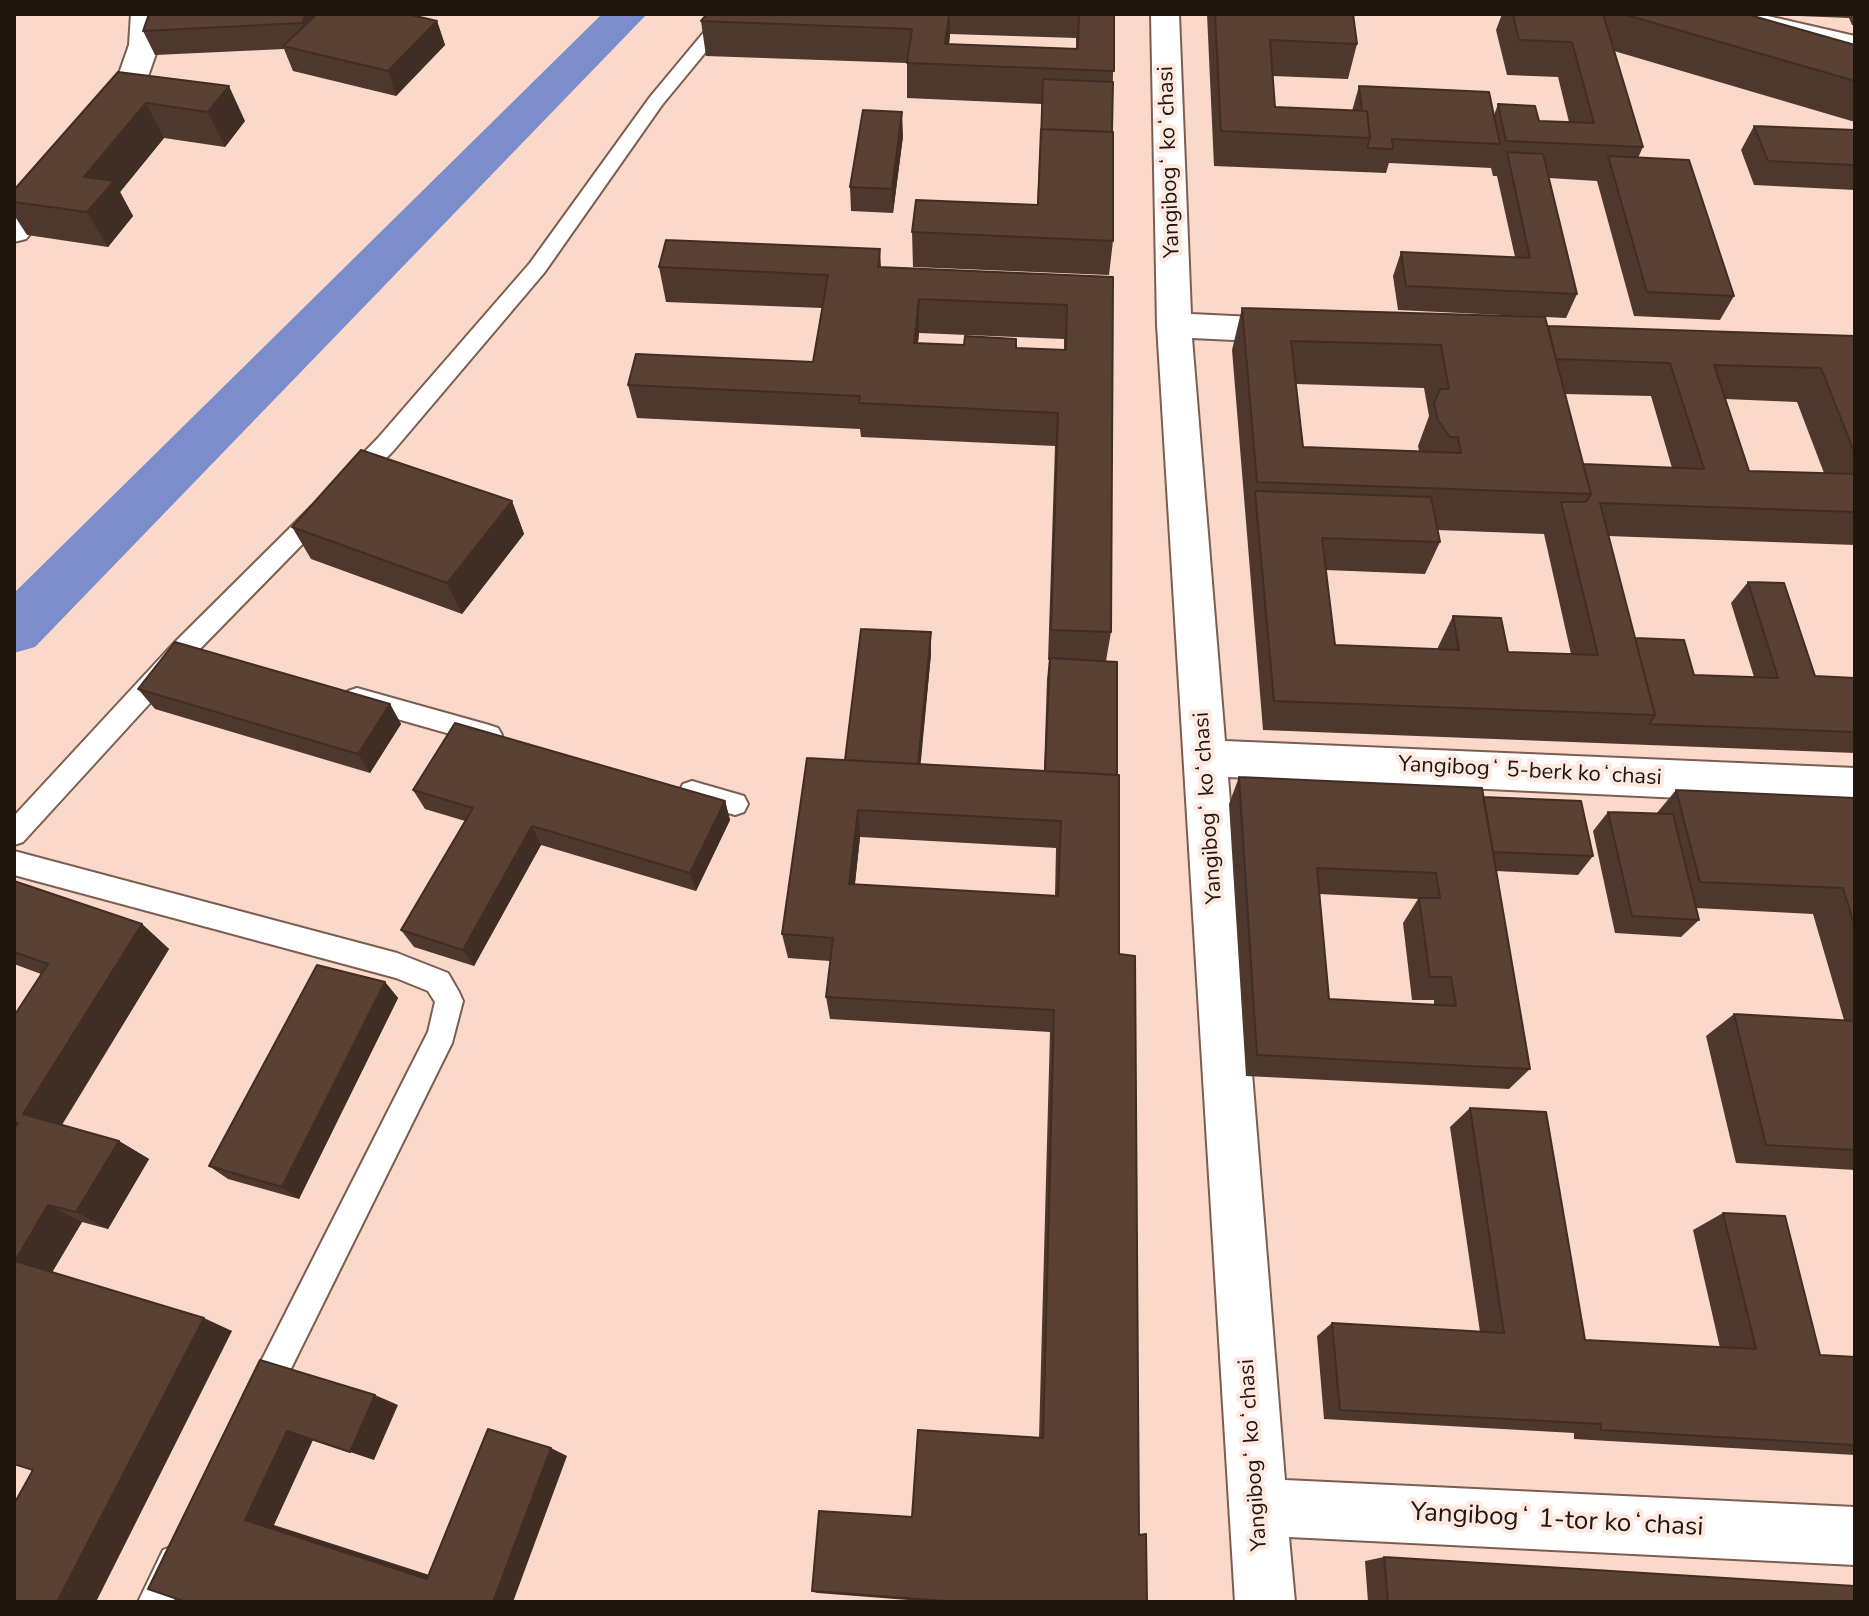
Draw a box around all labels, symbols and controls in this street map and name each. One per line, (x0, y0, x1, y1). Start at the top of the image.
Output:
street label: Yangibogʻ koʻchasi (1153, 66, 1187, 258)
street label: Yangibogʻ koʻchasi (1189, 711, 1229, 905)
street label: Yangibogʻ 5-berk koʻchasi (1398, 752, 1662, 792)
street label: Yangibogʻ koʻchasi (1234, 1358, 1274, 1552)
street label: Yangibogʻ 1-tor koʻchasi (1410, 1498, 1704, 1544)

